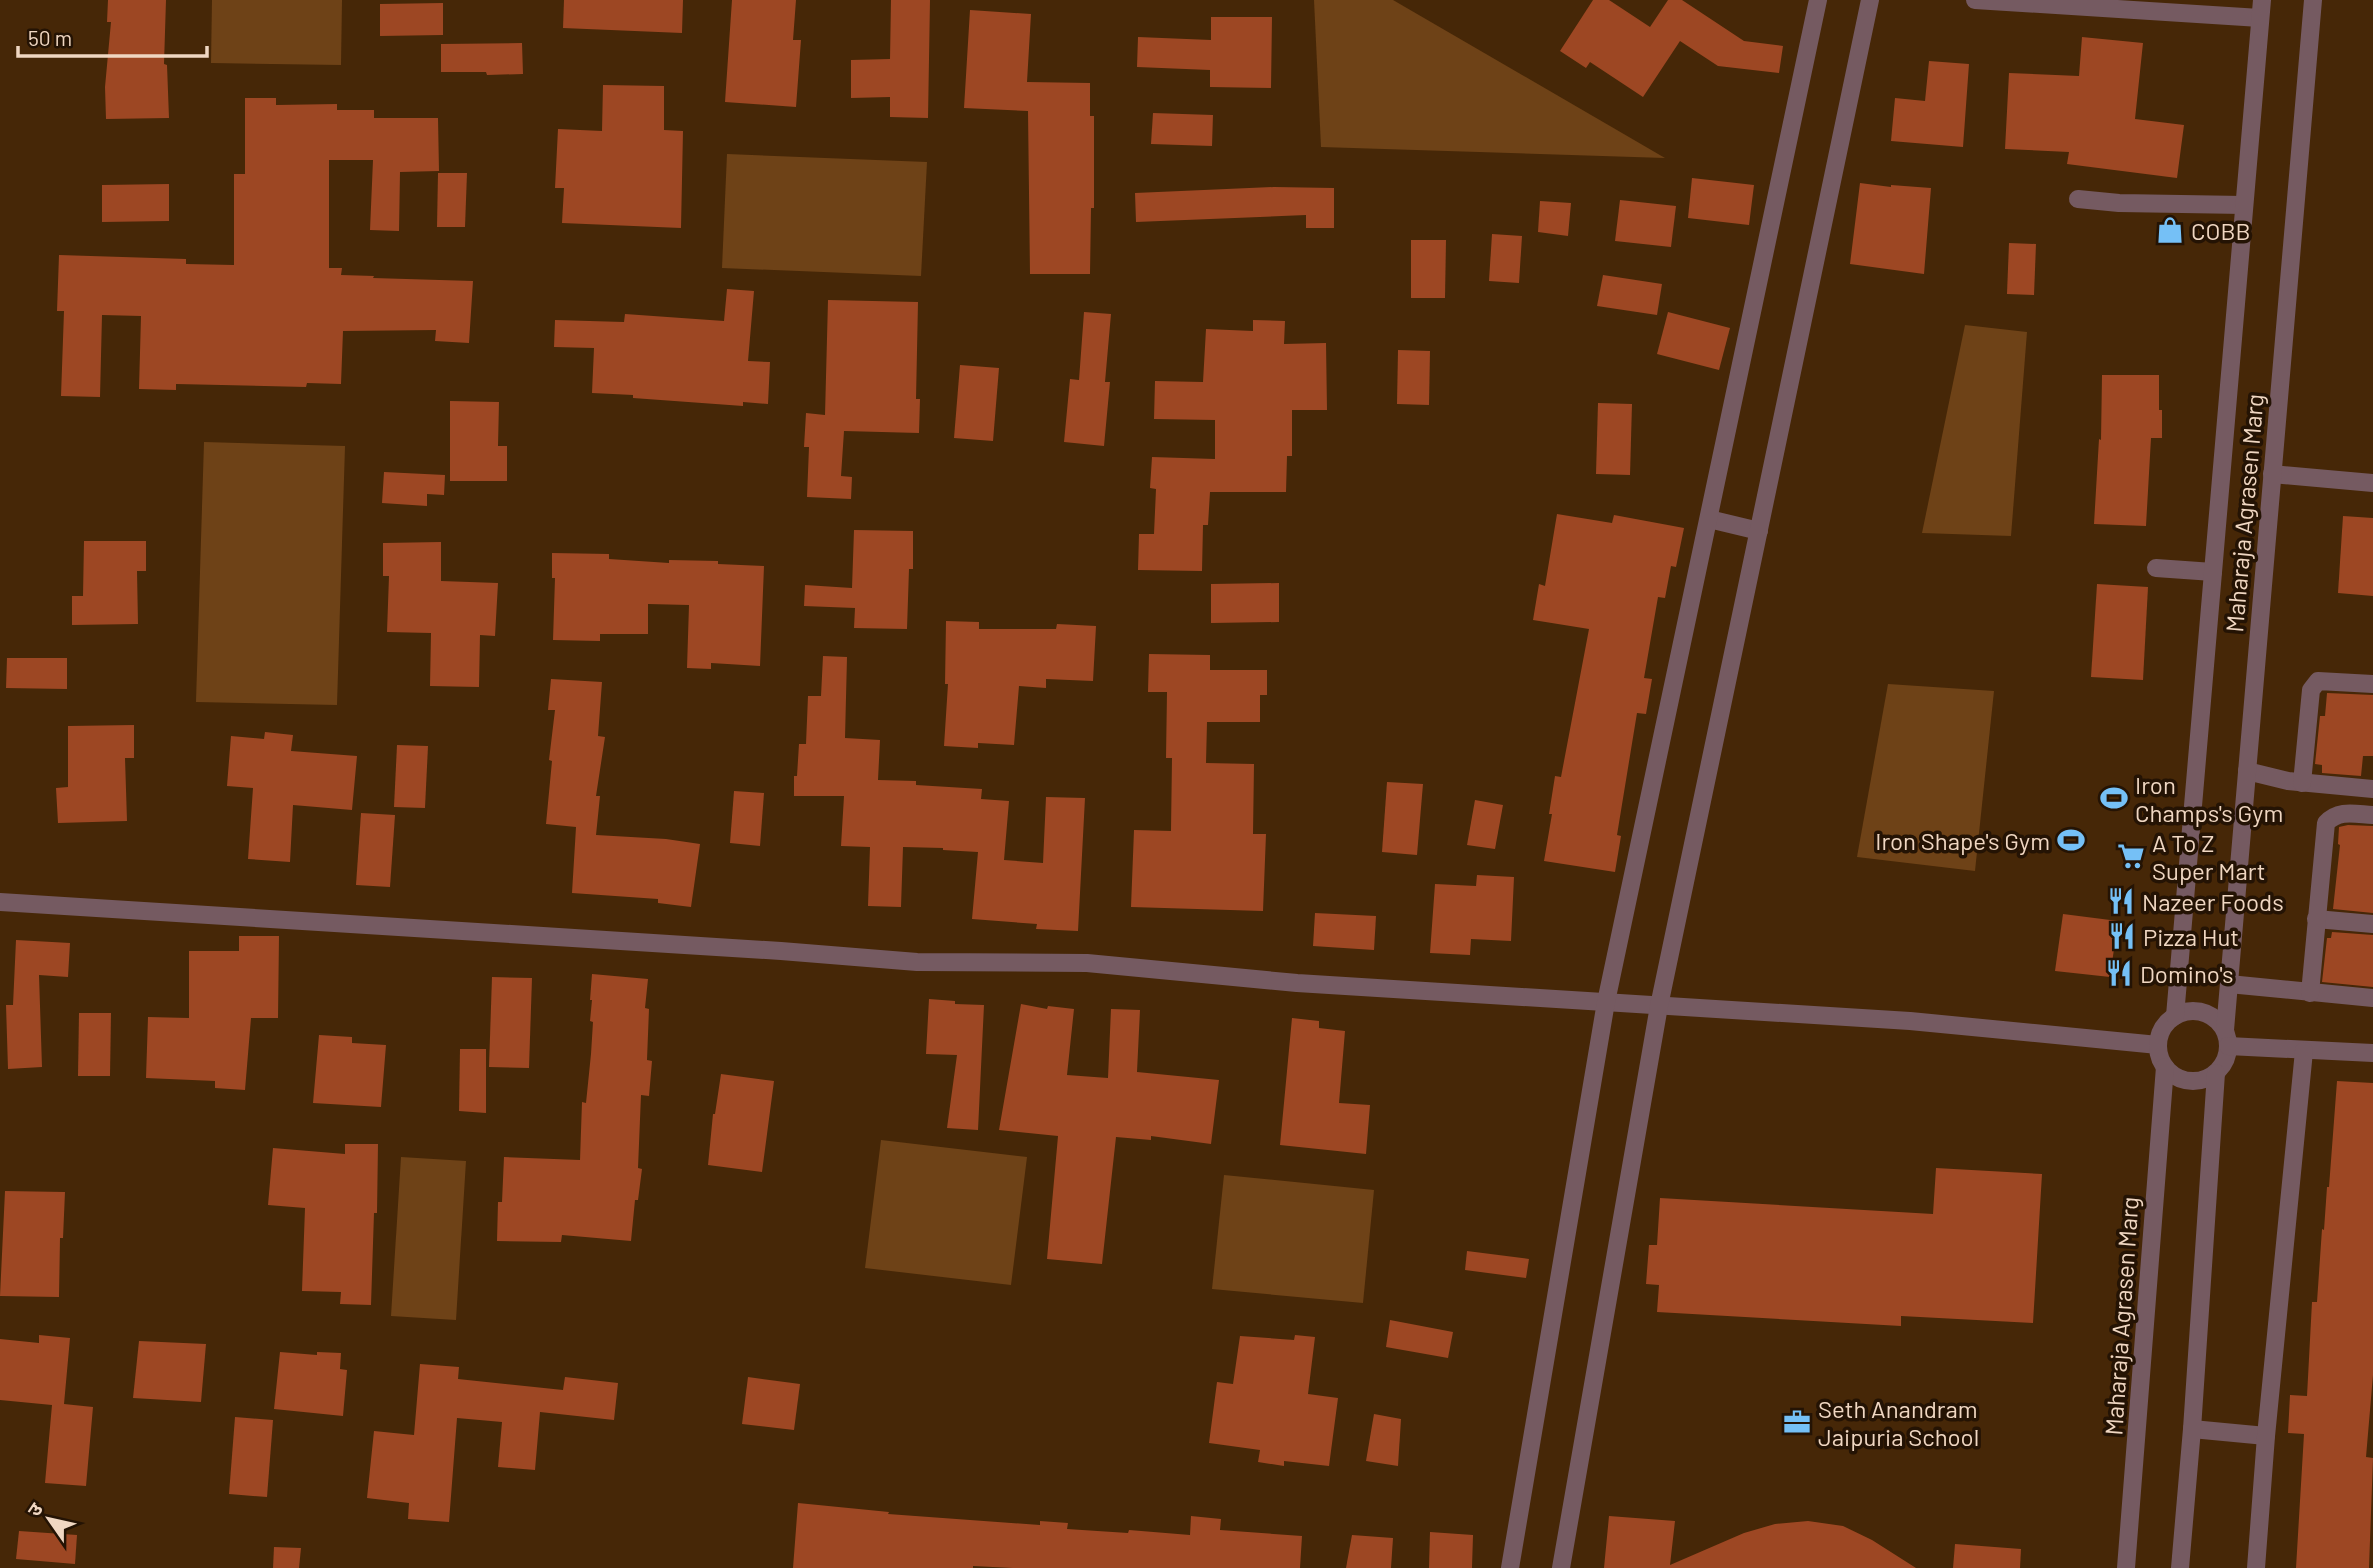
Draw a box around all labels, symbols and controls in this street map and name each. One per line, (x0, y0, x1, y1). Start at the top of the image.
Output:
scale bar (18, 14, 206, 58)
text: 50 m (28, 25, 72, 50)
shop icon: COBB (2155, 215, 2185, 245)
place label: COBB (2191, 216, 2251, 245)
street label: Maharaja Agrasen Marg (2219, 393, 2269, 633)
place label: Iron Champs's Gym (2135, 770, 2283, 827)
sports icon: Iron Champs's Gym (2099, 783, 2129, 813)
sports icon: Iron Shape's Gym (2056, 825, 2086, 855)
place label: Iron Shape's Gym (1875, 826, 2050, 855)
place label: A To Z Super Mart (2152, 828, 2266, 885)
supermarket icon: A To Z Super Mart (2116, 841, 2146, 871)
restaurant icon: Nazeer Foods (2106, 886, 2136, 916)
place label: Nazeer Foods (2142, 887, 2284, 916)
restaurant icon: Pizza Hut (2107, 921, 2137, 951)
place label: Pizza Hut (2143, 922, 2239, 951)
restaurant icon: Domino's (2104, 958, 2134, 988)
place label: Domino's (2140, 959, 2234, 988)
street label: Maharaja Agrasen Marg (2098, 1196, 2144, 1436)
place label: Seth Anandram Jaipuria School (1818, 1394, 1979, 1451)
office icon: Seth Anandram Jaipuria School (1782, 1407, 1812, 1437)
north arrow (14, 1484, 84, 1554)
text: उ (22, 1497, 48, 1520)

